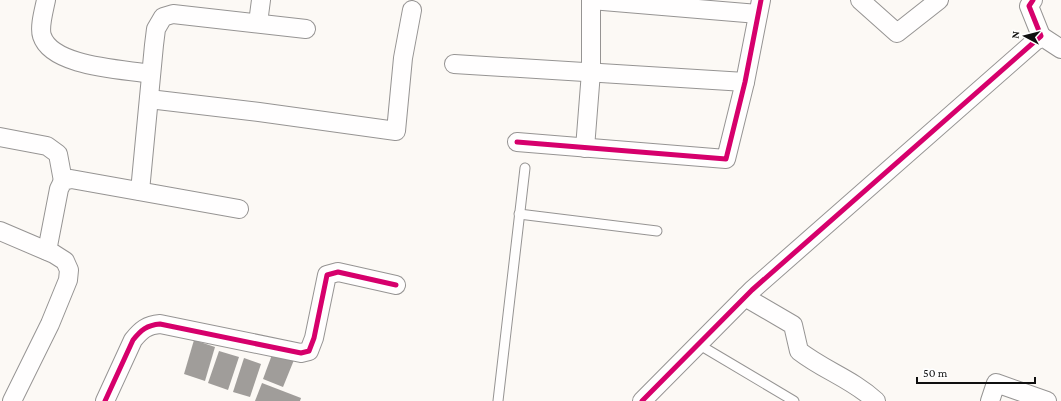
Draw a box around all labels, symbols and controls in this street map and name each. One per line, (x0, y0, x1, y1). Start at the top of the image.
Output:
north arrow (1005, 16, 1045, 56)
text: N (1009, 30, 1022, 39)
scale bar (917, 359, 1035, 385)
text: 50 m (923, 366, 948, 380)

